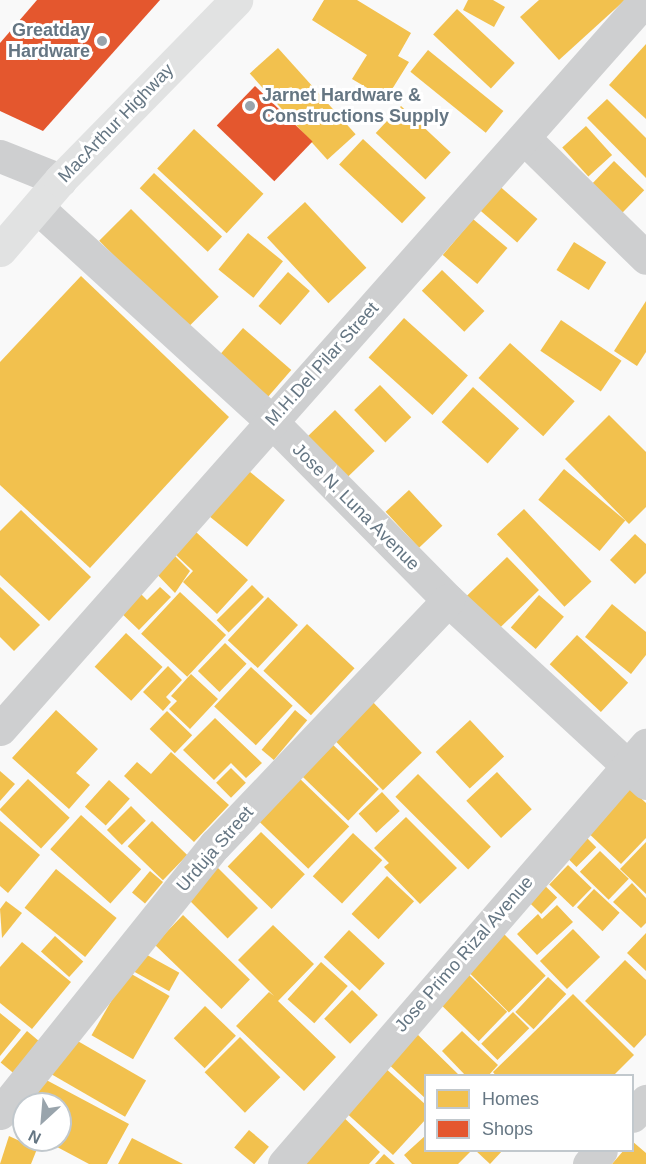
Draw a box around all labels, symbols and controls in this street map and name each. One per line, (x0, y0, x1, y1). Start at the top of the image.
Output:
place label: Greatday Hardware (8, 20, 90, 63)
marker: Greatday Hardware (95, 34, 109, 48)
street label: MacArthur Highway (54, 59, 178, 187)
place label: Jarnet Hardware & Constructions Supply (262, 85, 449, 128)
marker: Jarnet Hardware & Constructions Supply (243, 99, 257, 113)
street label: M.H.Del Pilar Street (261, 298, 383, 430)
street label: Jose N. Luna Avenue (288, 439, 424, 575)
street label: Urduja Street (172, 802, 258, 896)
street label: Jose Primo Rizal Avenue (390, 871, 538, 1037)
legend (424, 1074, 634, 1152)
text: Homes (482, 1089, 539, 1109)
north arrow (12, 1092, 72, 1152)
text: Shops (482, 1119, 533, 1139)
text: N (26, 1127, 44, 1147)

